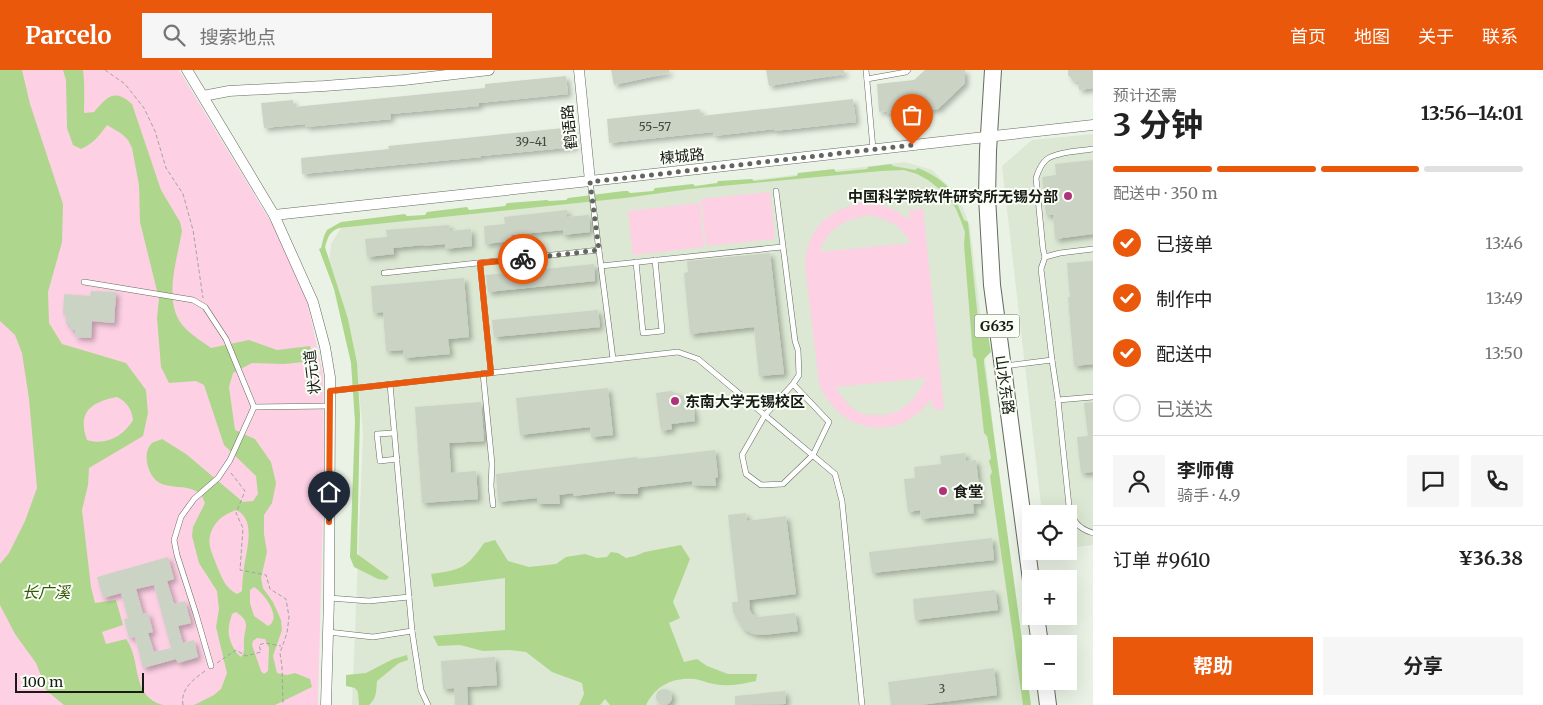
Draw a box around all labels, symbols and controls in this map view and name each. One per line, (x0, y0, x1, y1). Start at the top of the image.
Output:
search box (142, 13, 492, 58)
text: Parcelo (25, 20, 112, 51)
icon: search (160, 21, 188, 49)
text: 搜索地点 (200, 25, 276, 49)
text: 首页 (1290, 25, 1326, 48)
text: 地图 (1354, 25, 1390, 48)
text: 关于 (1418, 25, 1454, 48)
text: 联系 (1482, 25, 1518, 48)
text: 预计还需 (1113, 85, 1177, 105)
pin (891, 94, 933, 145)
icon: bag (898, 101, 926, 129)
text: 13:56–14:01 (1421, 101, 1523, 125)
street label: 鹤语路 (557, 104, 581, 150)
text: 3 分钟 (1113, 105, 1203, 145)
house number: 55-57 (639, 119, 671, 134)
house number: 39-41 (515, 134, 547, 149)
street label: 楝城路 (659, 144, 705, 168)
text: 配送中 · 350 m (1113, 183, 1218, 203)
place label: 中国科学院软件研究所无锡分部 (848, 187, 1058, 206)
marker: 中国科学院软件研究所无锡分部 (1062, 190, 1074, 202)
icon: check (1113, 229, 1141, 257)
text: 已接单 (1156, 232, 1213, 256)
text: 13:46 (1485, 233, 1523, 253)
courier (498, 234, 548, 284)
icon: bike (509, 245, 537, 273)
icon: check (1113, 284, 1141, 312)
text: 制作中 (1156, 287, 1213, 311)
text: 13:49 (1486, 288, 1523, 308)
road number: G635 (974, 315, 1020, 338)
icon: check (1113, 339, 1141, 367)
text: 配送中 (1156, 342, 1213, 366)
text: 13:50 (1485, 343, 1523, 363)
street label: 状元道 (300, 349, 324, 395)
street label: 山水东路 (991, 354, 1019, 416)
place label: 东南大学无锡校区 (685, 392, 805, 411)
marker: 东南大学无锡校区 (669, 395, 681, 407)
text: 已送达 (1156, 397, 1213, 421)
button: person (1113, 455, 1165, 507)
button: chat (1407, 455, 1459, 507)
button: phone (1471, 455, 1523, 507)
text: 李师傅 (1177, 458, 1234, 482)
pin (308, 471, 350, 522)
icon: home (315, 478, 343, 506)
place label: 食堂 (953, 482, 983, 501)
marker: 食堂 (937, 485, 949, 497)
text: 骑手 · 4.9 (1177, 485, 1240, 505)
map controls (1022, 505, 1077, 690)
button: locate (1022, 505, 1077, 560)
text: ¥36.38 (1458, 546, 1523, 570)
text: 订单 #9610 (1113, 548, 1210, 572)
button: + (1022, 570, 1077, 625)
water label: 长广溪 (22, 582, 72, 602)
button: − (1022, 635, 1077, 690)
button: 帮助 (1113, 637, 1313, 695)
button: 分享 (1323, 637, 1523, 695)
scale bar (15, 670, 144, 693)
text: 100 m (22, 673, 63, 691)
house number: 3 (939, 681, 946, 696)

